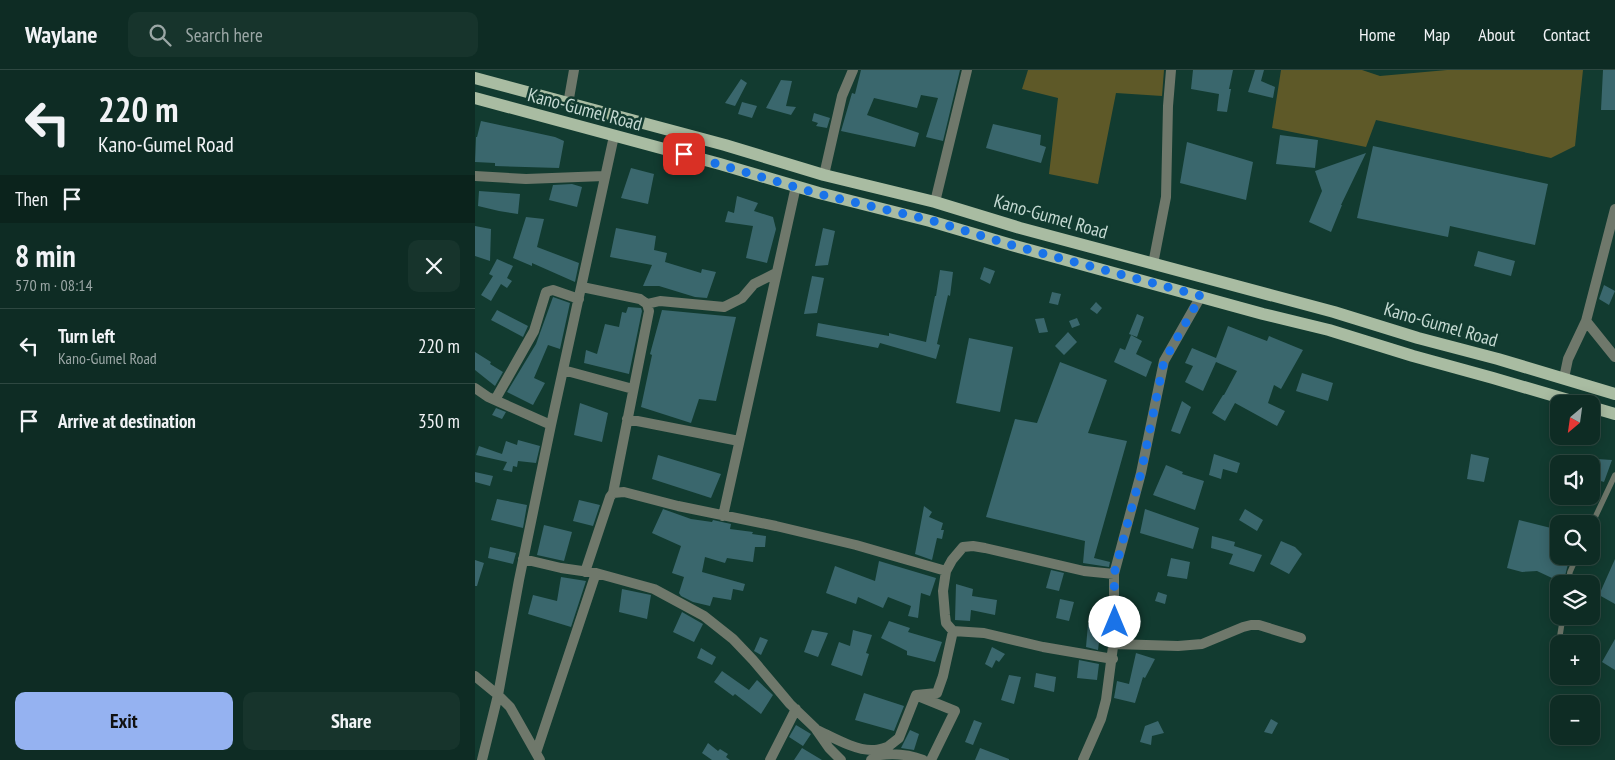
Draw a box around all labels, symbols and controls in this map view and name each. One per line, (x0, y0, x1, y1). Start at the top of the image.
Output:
search box (128, 12, 478, 57)
text: Waylane (25, 19, 98, 50)
icon: search (146, 21, 174, 49)
text: Search here (186, 23, 263, 47)
text: Home (1359, 23, 1396, 46)
text: Map (1424, 23, 1450, 46)
text: About (1478, 23, 1515, 46)
text: Contact (1543, 23, 1590, 46)
street label: Kano-Gumel Road (525, 82, 645, 136)
text: 220 m (98, 86, 179, 132)
icon: left (15, 90, 80, 155)
text: Kano-Gumel Road (98, 130, 234, 158)
pin (663, 133, 705, 175)
icon: arrive (670, 140, 698, 168)
icon: arrive (58, 185, 86, 213)
text: Then (15, 187, 48, 211)
street label: Kano-Gumel Road (991, 188, 1111, 244)
text: 8 min (15, 236, 76, 275)
button: close (408, 240, 460, 292)
text: 570 m · 08:14 (15, 275, 93, 295)
street label: Kano-Gumel Road (1381, 296, 1501, 352)
text: Turn left (58, 324, 115, 348)
icon: left (15, 332, 43, 360)
text: 220 m (418, 334, 460, 358)
text: Kano-Gumel Road (58, 348, 157, 368)
north arrow (1550, 395, 1600, 445)
map controls (1550, 395, 1600, 745)
icon: arrive (15, 407, 43, 435)
text: Arrive at destination (58, 409, 196, 433)
text: 350 m (418, 409, 460, 433)
button: sound (1550, 455, 1600, 505)
button: search (1550, 515, 1600, 565)
button: layers (1550, 575, 1600, 625)
position arrow (1088, 595, 1140, 647)
button: + (1550, 635, 1600, 685)
button: Exit (15, 692, 233, 750)
button: Share (243, 692, 460, 750)
button: − (1550, 695, 1600, 745)

